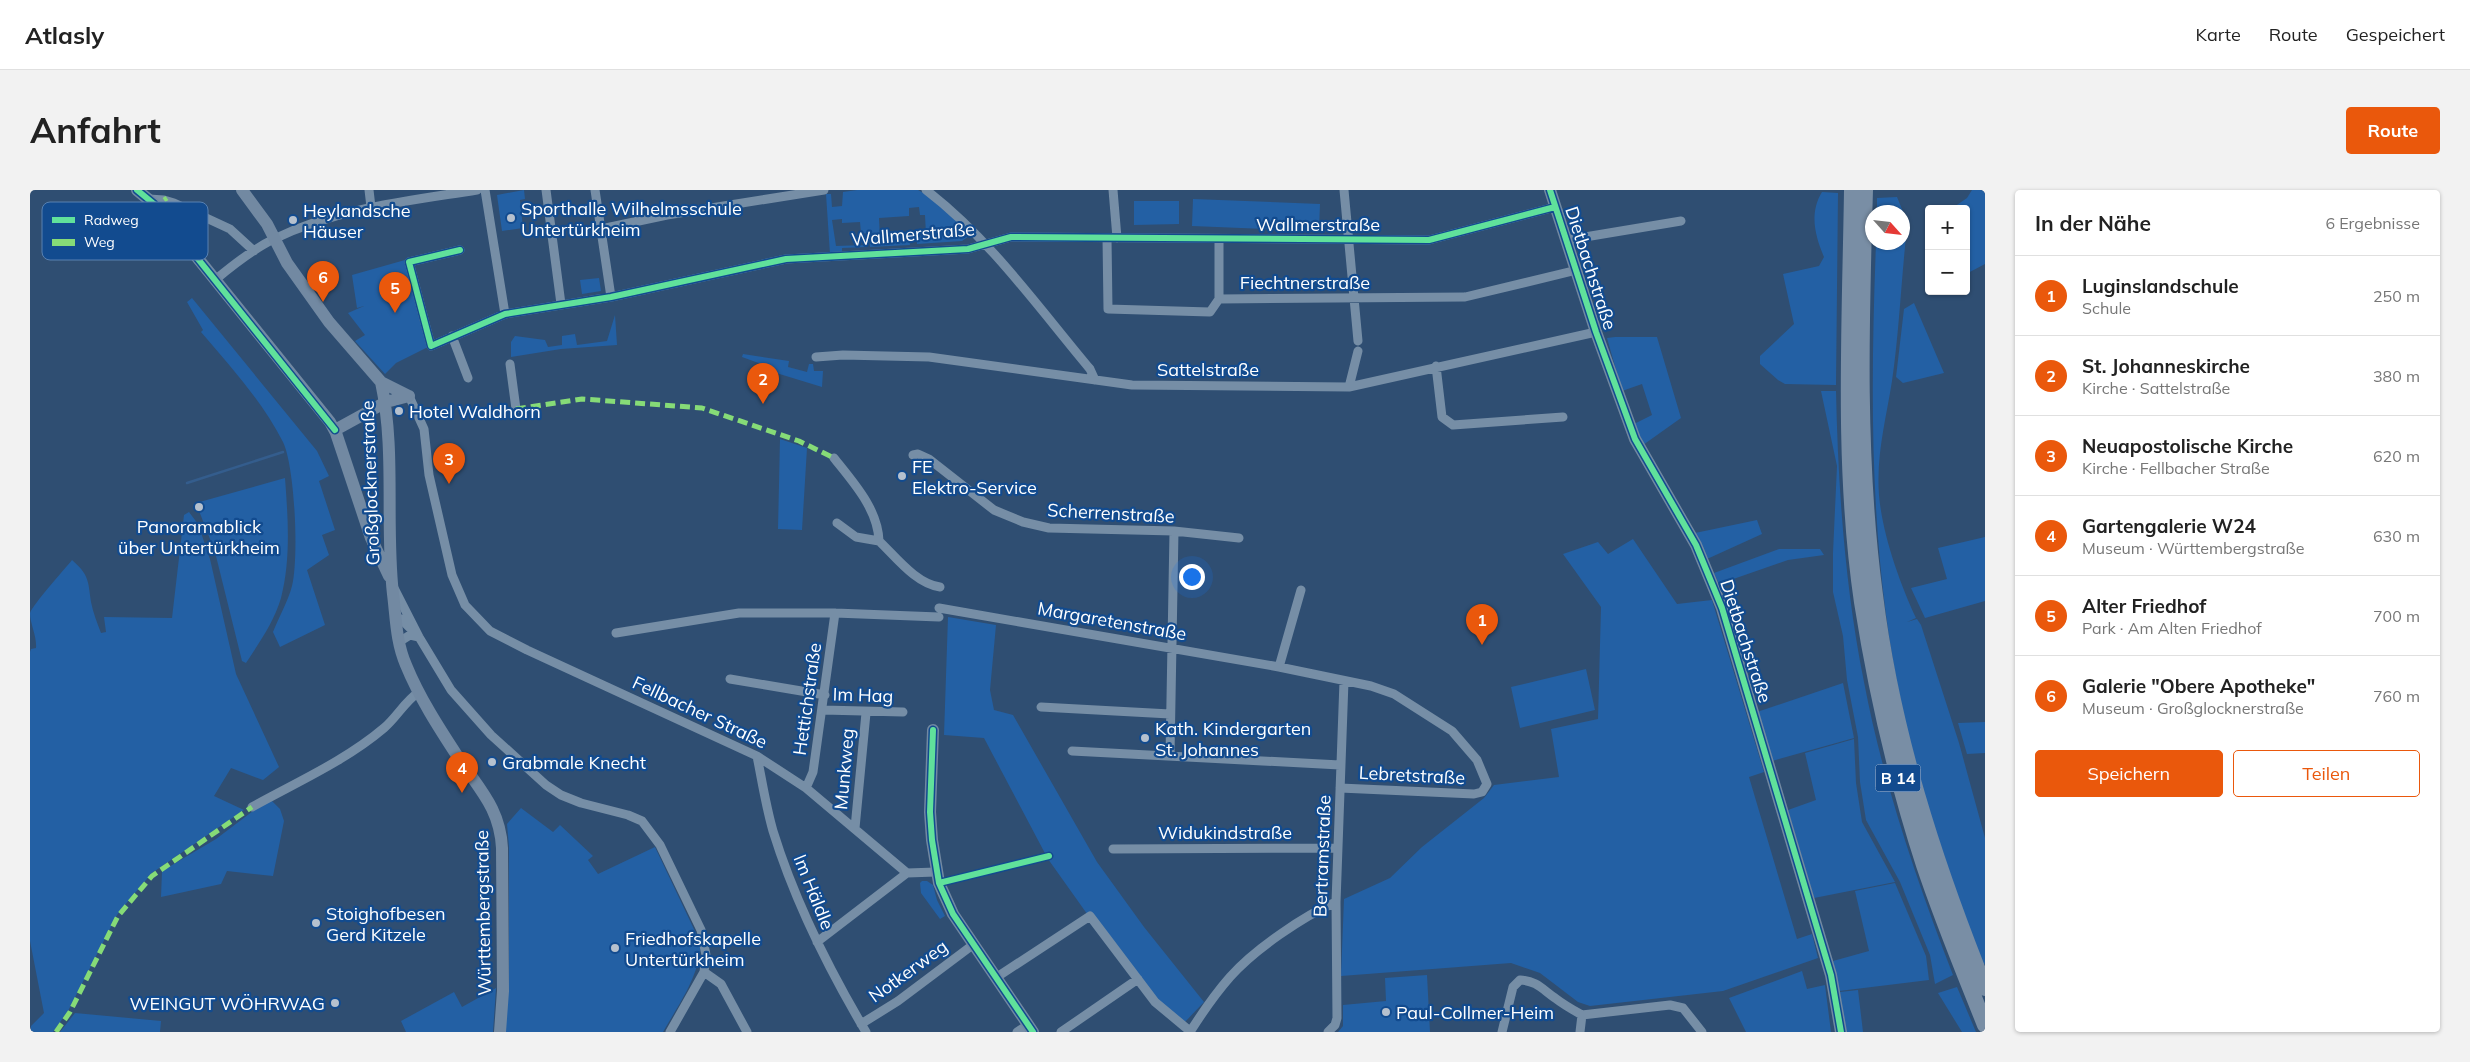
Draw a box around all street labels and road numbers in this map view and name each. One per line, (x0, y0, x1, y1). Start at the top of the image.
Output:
street label: Dietbachstraße (1560, 203, 1622, 333)
street label: Wallmerstraße (1256, 213, 1380, 236)
street label: Wallmerstraße (850, 217, 976, 251)
street label: Fiechtnerstraße (1240, 271, 1370, 294)
street label: Sattelstraße (1157, 358, 1259, 381)
street label: Großglocknerstraße (356, 400, 384, 566)
street label: Scherrenstraße (1047, 498, 1175, 528)
street label: Dietbachstraße (1715, 576, 1777, 706)
street label: Margaretenstraße (1036, 597, 1188, 645)
street label: Hettichstraße (788, 641, 826, 757)
street label: Fellbacher Straße (629, 671, 771, 753)
street label: Im Hag (832, 682, 894, 708)
street label: Munkweg (829, 727, 859, 811)
street label: Lebretstraße (1358, 761, 1466, 789)
road number: B 14 (1876, 764, 1920, 792)
street label: Bertramstraße (1308, 795, 1336, 917)
street label: Widukindstraße (1158, 821, 1292, 844)
street label: Württembergstraße (470, 830, 496, 996)
street label: Im Häldle (789, 851, 839, 933)
street label: Notkerweg (864, 935, 952, 1007)

